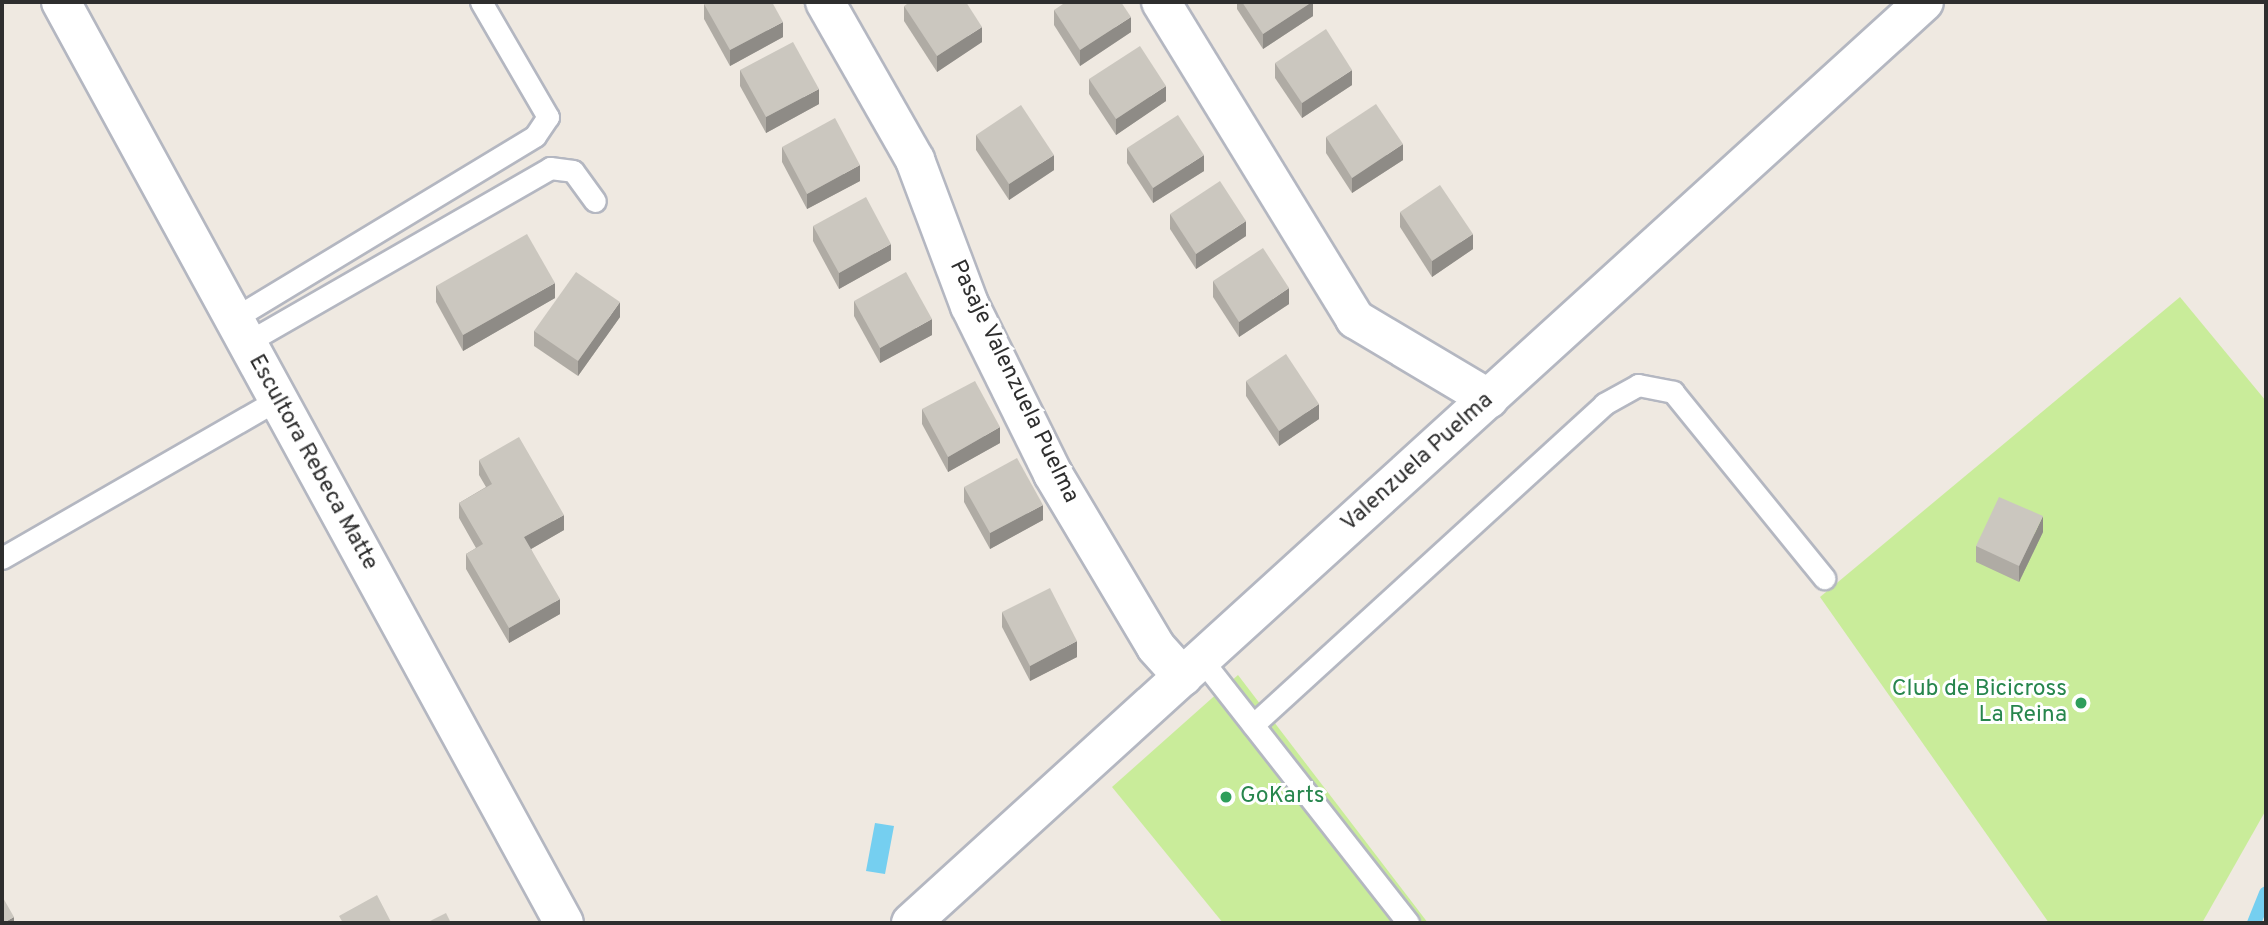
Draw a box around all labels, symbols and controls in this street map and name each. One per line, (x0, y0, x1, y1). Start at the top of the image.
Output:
street label: Pasaje Valenzuela Puelma (942, 256, 1084, 508)
street label: Escultora Rebeca Matte (241, 350, 383, 576)
street label: Valenzuela Puelma (1336, 388, 1500, 538)
place label: Club de Bicicross La Reina (1892, 676, 2067, 730)
marker: Club de Bicicross La Reina (2073, 695, 2089, 711)
place label: GoKarts (1240, 783, 1324, 811)
marker: GoKarts (1218, 789, 1234, 805)

